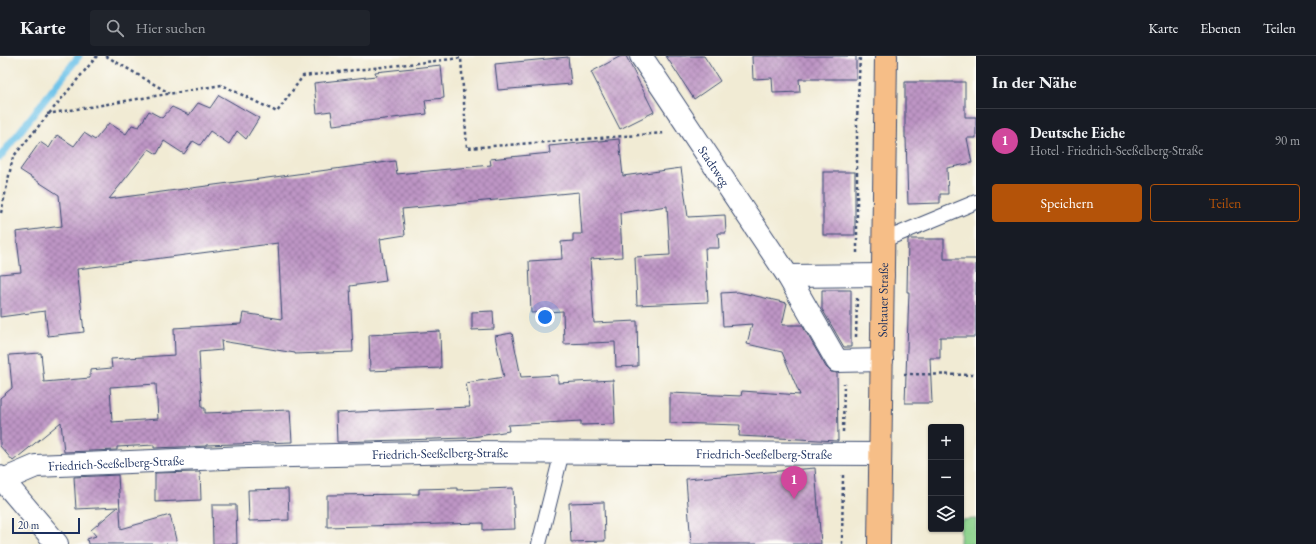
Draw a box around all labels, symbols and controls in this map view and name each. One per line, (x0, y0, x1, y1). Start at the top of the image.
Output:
search box (90, 10, 370, 46)
text: Karte (20, 15, 66, 40)
icon: search (104, 17, 126, 39)
text: Hier suchen (136, 18, 206, 37)
text: Karte (1149, 19, 1178, 37)
text: Ebenen (1200, 19, 1241, 37)
text: Teilen (1263, 19, 1296, 37)
text: In der Nähe (992, 71, 1077, 93)
text: Deutsche Eiche (1030, 123, 1125, 142)
text: 1 (1002, 132, 1008, 149)
text: 90 m (1275, 132, 1300, 149)
street label: Stadtweg (695, 142, 734, 190)
text: Hotel · Friedrich-Seeßelberg-Straße (1030, 142, 1203, 159)
button: Speichern (992, 184, 1142, 222)
button: Teilen (1150, 184, 1300, 222)
street label: Soltauer Straße (873, 262, 892, 338)
your location (535, 307, 555, 327)
map controls (928, 424, 964, 532)
button: + (928, 424, 964, 460)
street label: Friedrich-Seeßelberg-Straße (372, 443, 508, 463)
street label: Friedrich-Seeßelberg-Straße (696, 445, 832, 462)
street label: Friedrich-Seeßelberg-Straße (48, 451, 185, 474)
button: − (928, 460, 964, 496)
pin: 1 (781, 466, 807, 499)
button: layers (928, 496, 964, 532)
scale bar (12, 516, 80, 535)
text: 20 m (18, 518, 39, 532)

